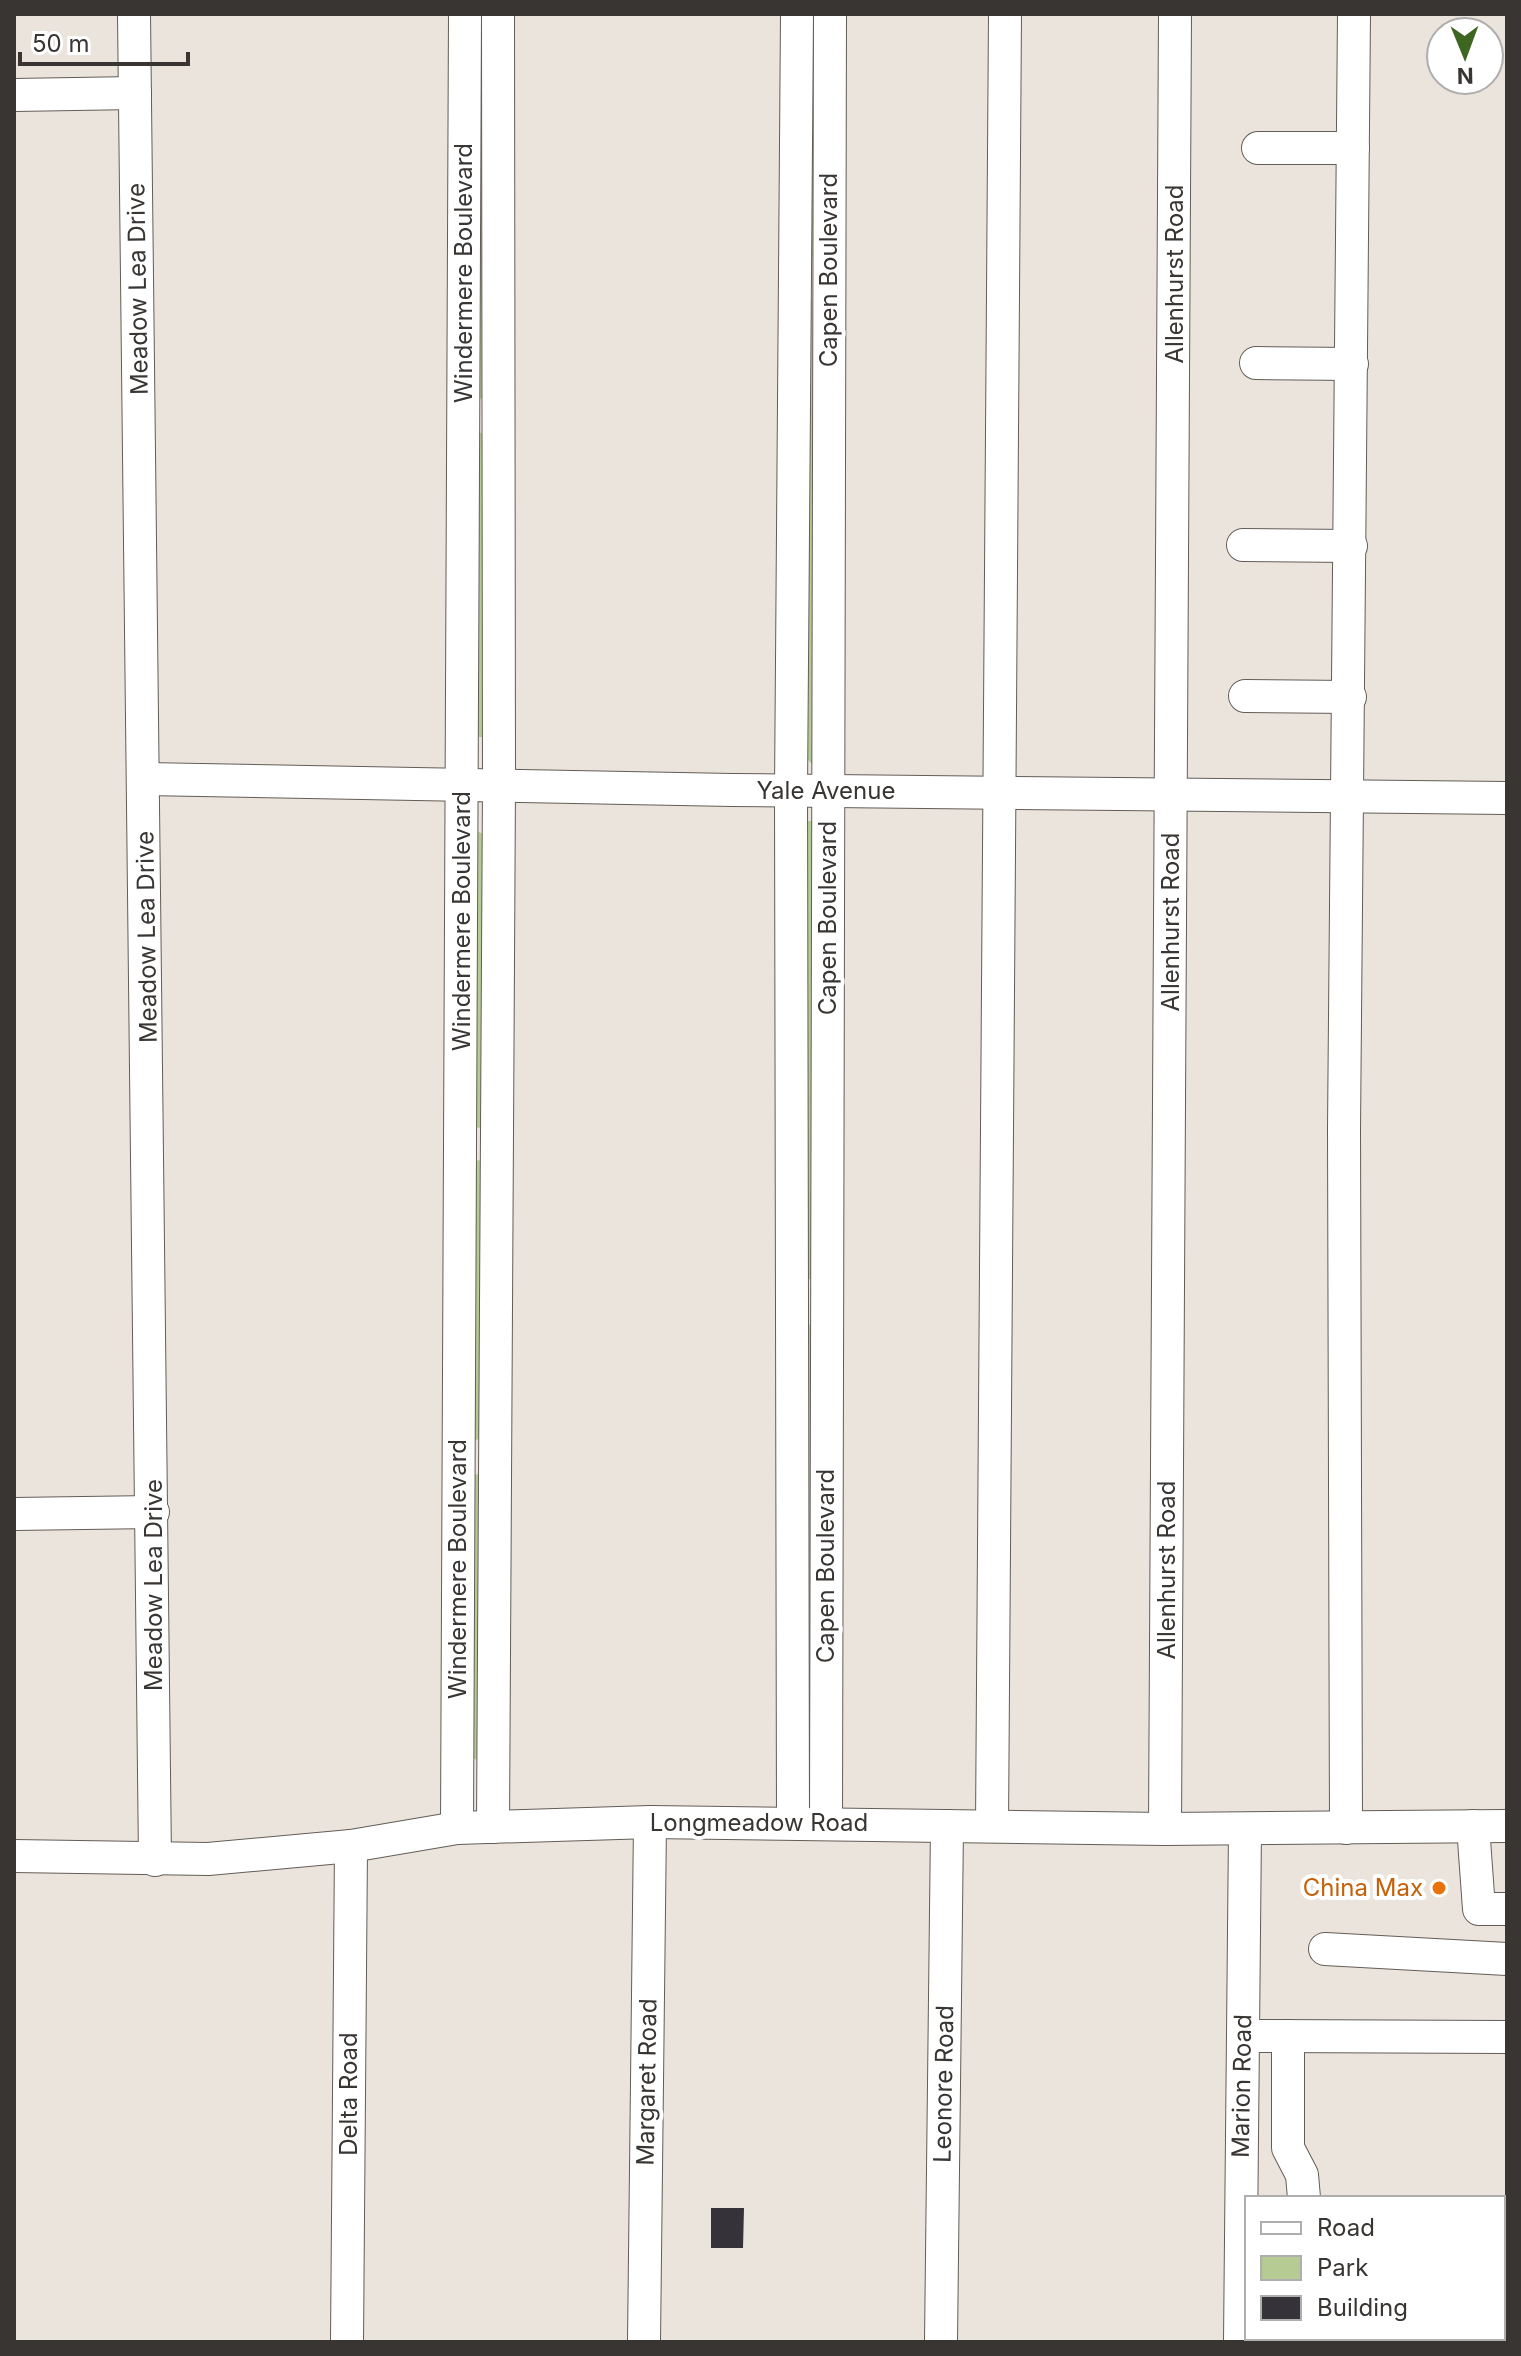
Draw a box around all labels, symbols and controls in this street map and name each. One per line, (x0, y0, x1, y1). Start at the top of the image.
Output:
scale bar (20, 16, 188, 66)
north arrow (1425, 16, 1505, 96)
text: 50 m (32, 29, 90, 58)
text: N (1457, 63, 1474, 89)
street label: Windermere Boulevard (449, 143, 478, 403)
street label: Capen Boulevard (814, 173, 843, 367)
street label: Meadow Lea Drive (121, 183, 154, 395)
street label: Allenhurst Road (1160, 185, 1189, 363)
street label: Yale Avenue (757, 776, 895, 805)
street label: Windermere Boulevard (447, 791, 476, 1051)
street label: Capen Boulevard (813, 821, 842, 1015)
street label: Meadow Lea Drive (130, 831, 163, 1043)
street label: Allenhurst Road (1156, 833, 1185, 1011)
street label: Windermere Boulevard (443, 1439, 472, 1699)
street label: Capen Boulevard (811, 1469, 840, 1663)
street label: Meadow Lea Drive (139, 1479, 168, 1691)
street label: Allenhurst Road (1152, 1481, 1181, 1659)
street label: Longmeadow Road (650, 1808, 868, 1837)
place label: China Max (1303, 1873, 1423, 1902)
marker: China Max (1430, 1879, 1448, 1897)
street label: Margaret Road (631, 1998, 662, 2166)
street label: Leonore Road (928, 2005, 959, 2163)
street label: Marion Road (1226, 2014, 1257, 2158)
street label: Delta Road (334, 2032, 363, 2156)
legend (1245, 2196, 1505, 2340)
text: Road (1317, 2213, 1375, 2242)
text: Park (1317, 2253, 1368, 2282)
text: Building (1317, 2293, 1408, 2322)

